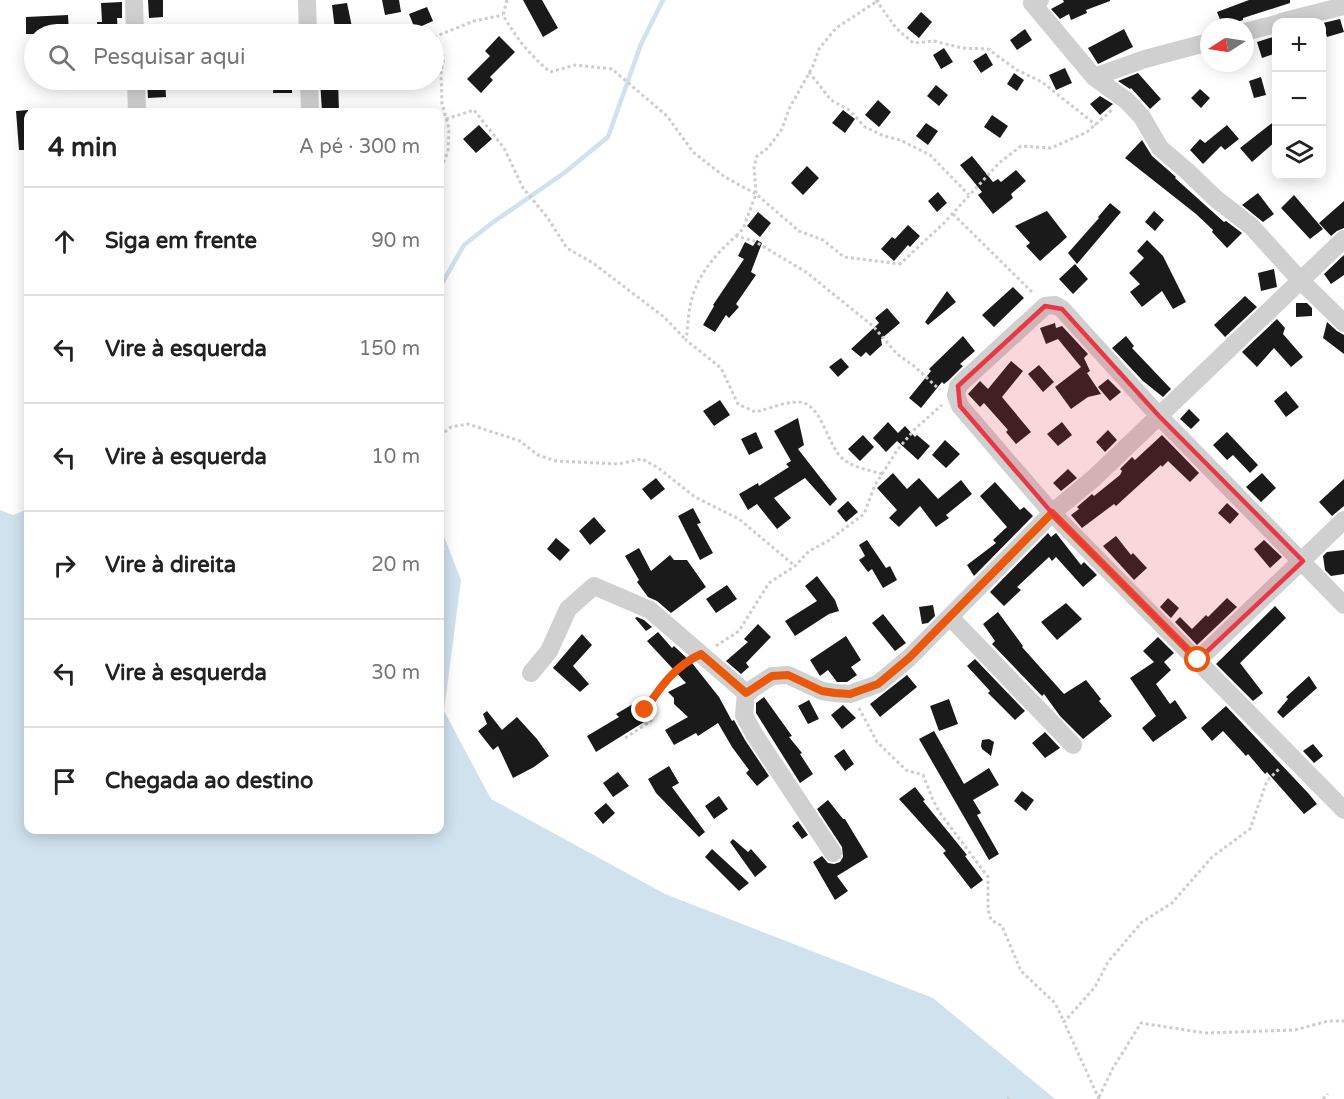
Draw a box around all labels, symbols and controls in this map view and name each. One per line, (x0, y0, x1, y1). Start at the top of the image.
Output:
north arrow (1200, 18, 1254, 72)
map controls (1272, 18, 1326, 180)
button: + (1272, 18, 1326, 72)
search box (24, 24, 444, 90)
icon: search (45, 41, 78, 74)
text: Pesquisar aqui (93, 44, 245, 70)
button: − (1272, 72, 1326, 126)
button: layers (1272, 126, 1326, 180)
text: 4 min (48, 132, 117, 163)
text: A pé · 300 m (299, 135, 420, 159)
icon: ahead (48, 225, 81, 258)
text: Siga em frente (105, 228, 257, 254)
text: 90 m (371, 229, 420, 253)
icon: left (48, 333, 81, 366)
text: Vire à esquerda (105, 336, 267, 362)
text: 150 m (359, 337, 420, 361)
icon: left (48, 441, 81, 474)
text: Vire à esquerda (105, 444, 267, 470)
text: 10 m (371, 445, 420, 469)
icon: right (48, 549, 81, 582)
text: Vire à direita (105, 552, 236, 578)
text: 20 m (371, 553, 420, 577)
route start (1184, 646, 1210, 672)
icon: left (48, 657, 81, 690)
text: Vire à esquerda (105, 660, 267, 686)
text: 30 m (371, 661, 420, 685)
route end (631, 696, 657, 722)
icon: arrive (48, 765, 81, 798)
text: Chegada ao destino (105, 768, 313, 794)

